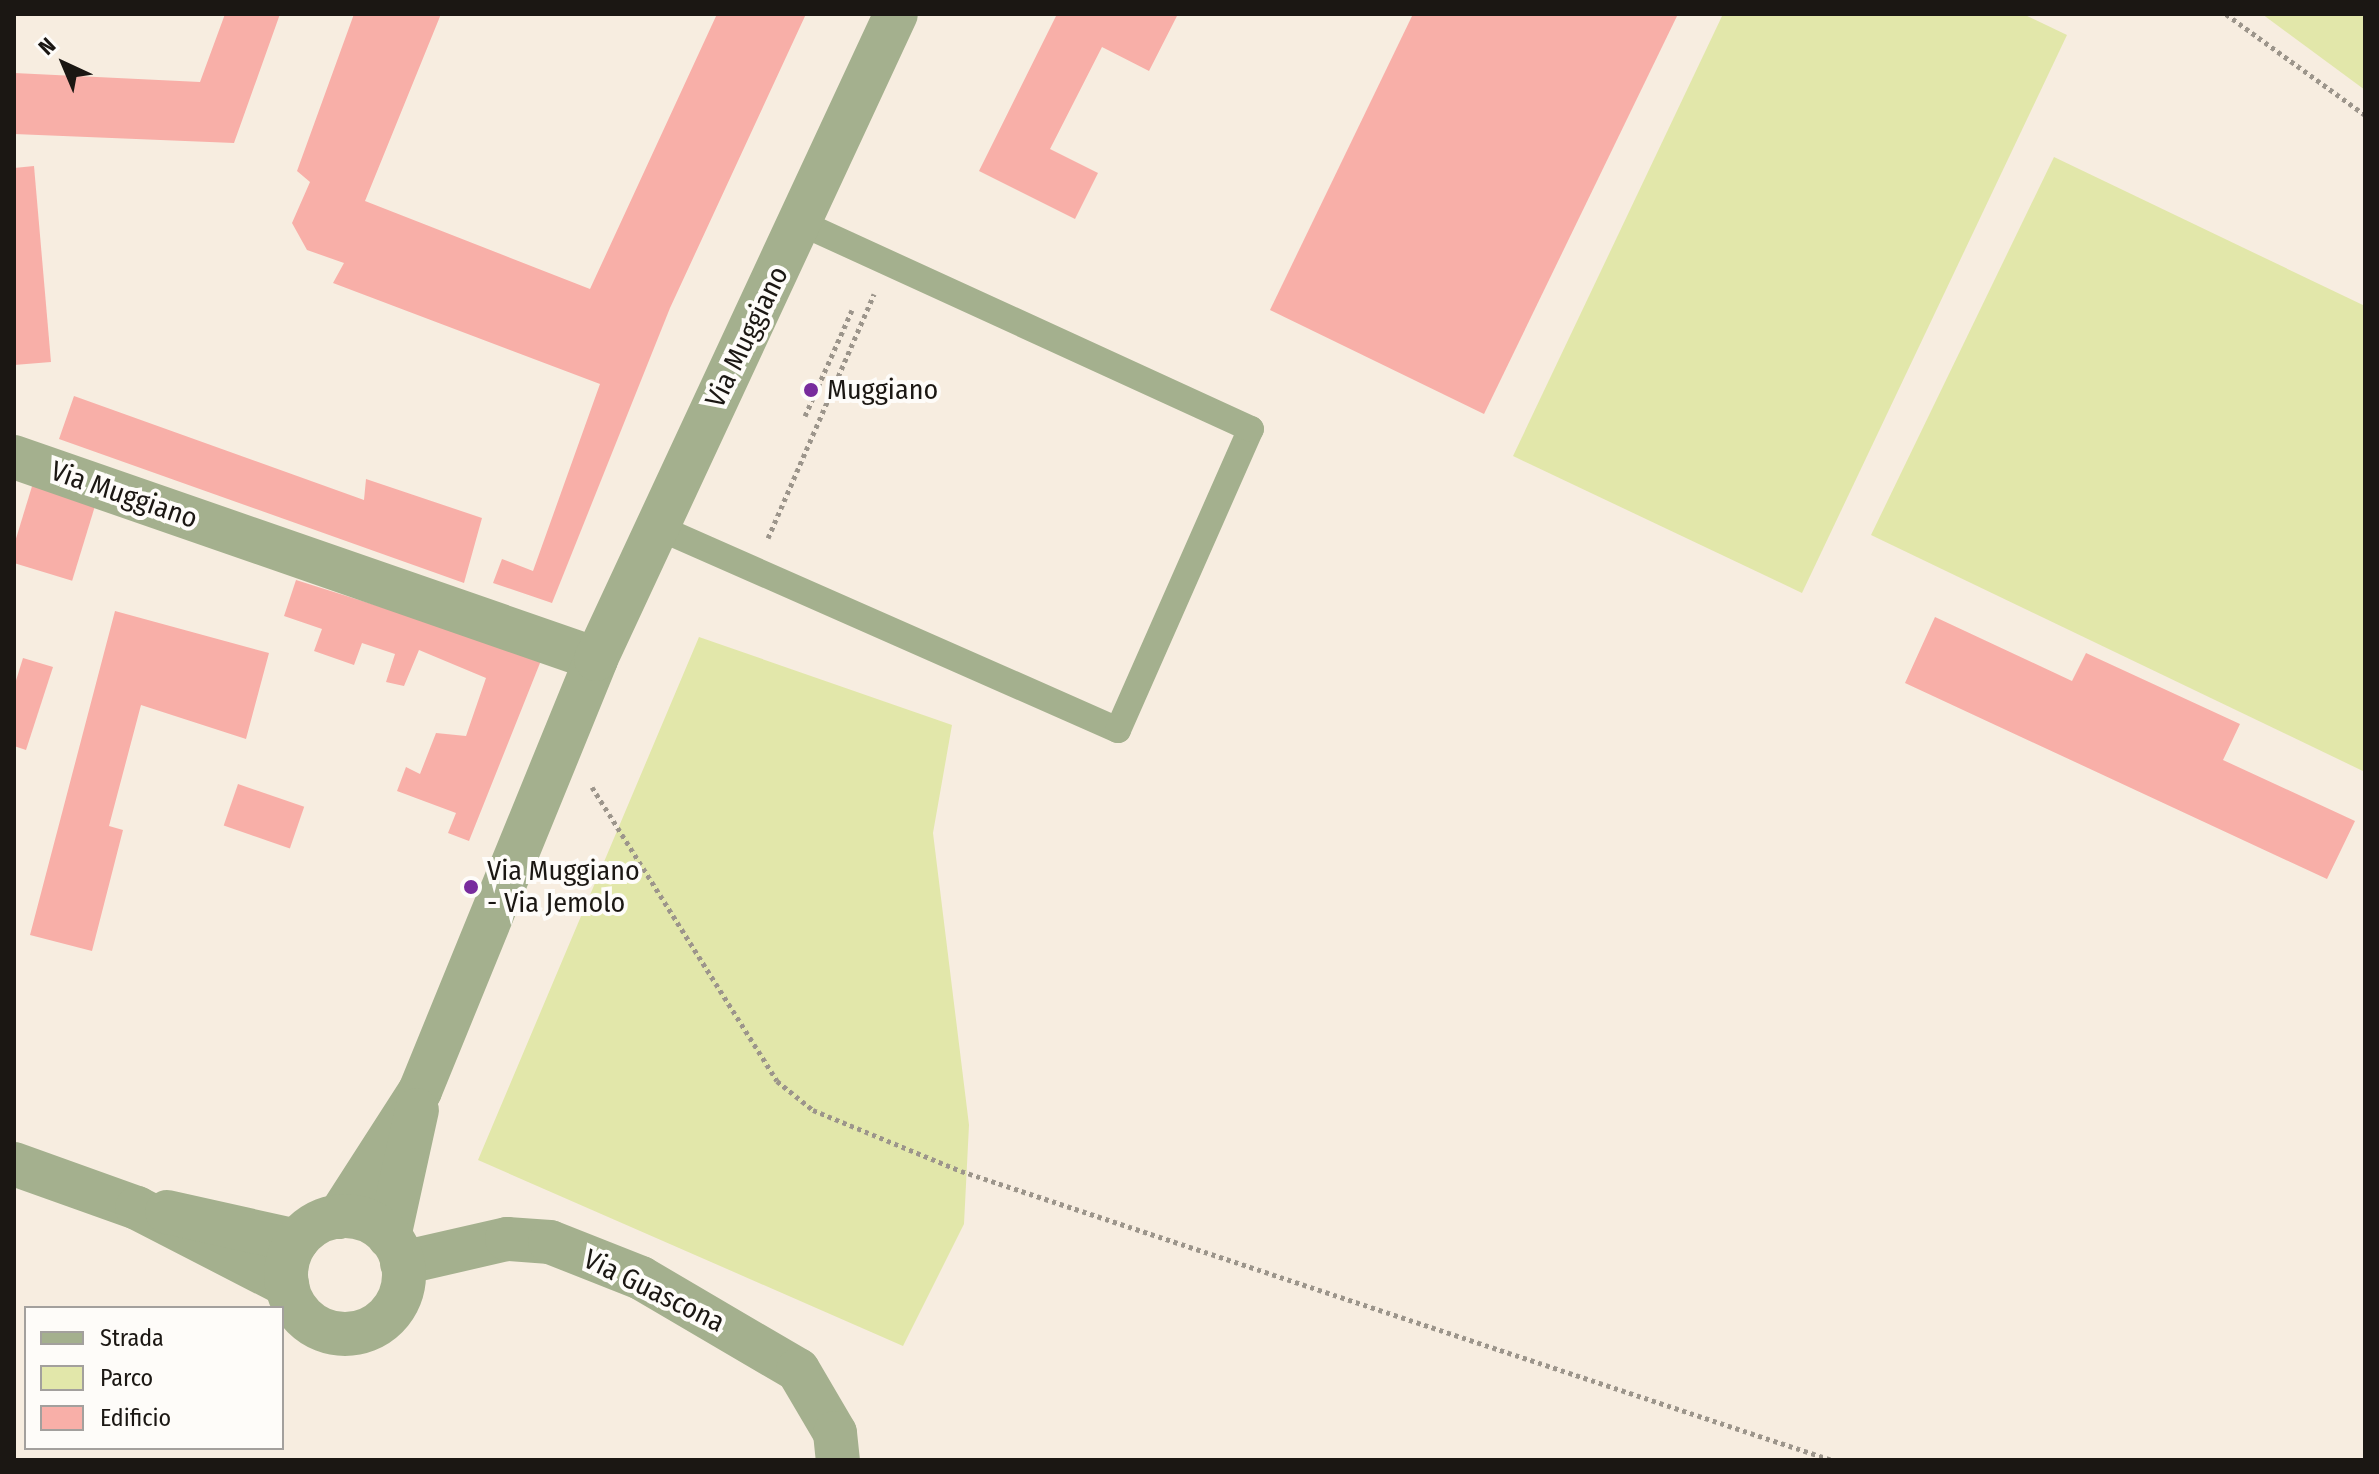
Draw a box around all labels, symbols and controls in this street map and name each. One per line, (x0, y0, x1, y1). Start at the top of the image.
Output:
north arrow (24, 24, 104, 104)
text: N (33, 32, 61, 61)
street label: Via Muggiano (698, 261, 796, 413)
place label: Muggiano (827, 373, 938, 407)
marker: Muggiano (802, 381, 820, 399)
street label: Via Muggiano (46, 454, 202, 536)
place label: Via Muggiano - Via Jemolo (487, 854, 640, 920)
marker: Via Muggiano - Via Jemolo (462, 878, 480, 896)
street label: Via Guascona (578, 1242, 730, 1340)
legend (24, 1306, 284, 1450)
text: Strada (100, 1324, 164, 1352)
text: Parco (100, 1364, 153, 1392)
text: Edificio (100, 1404, 171, 1432)

